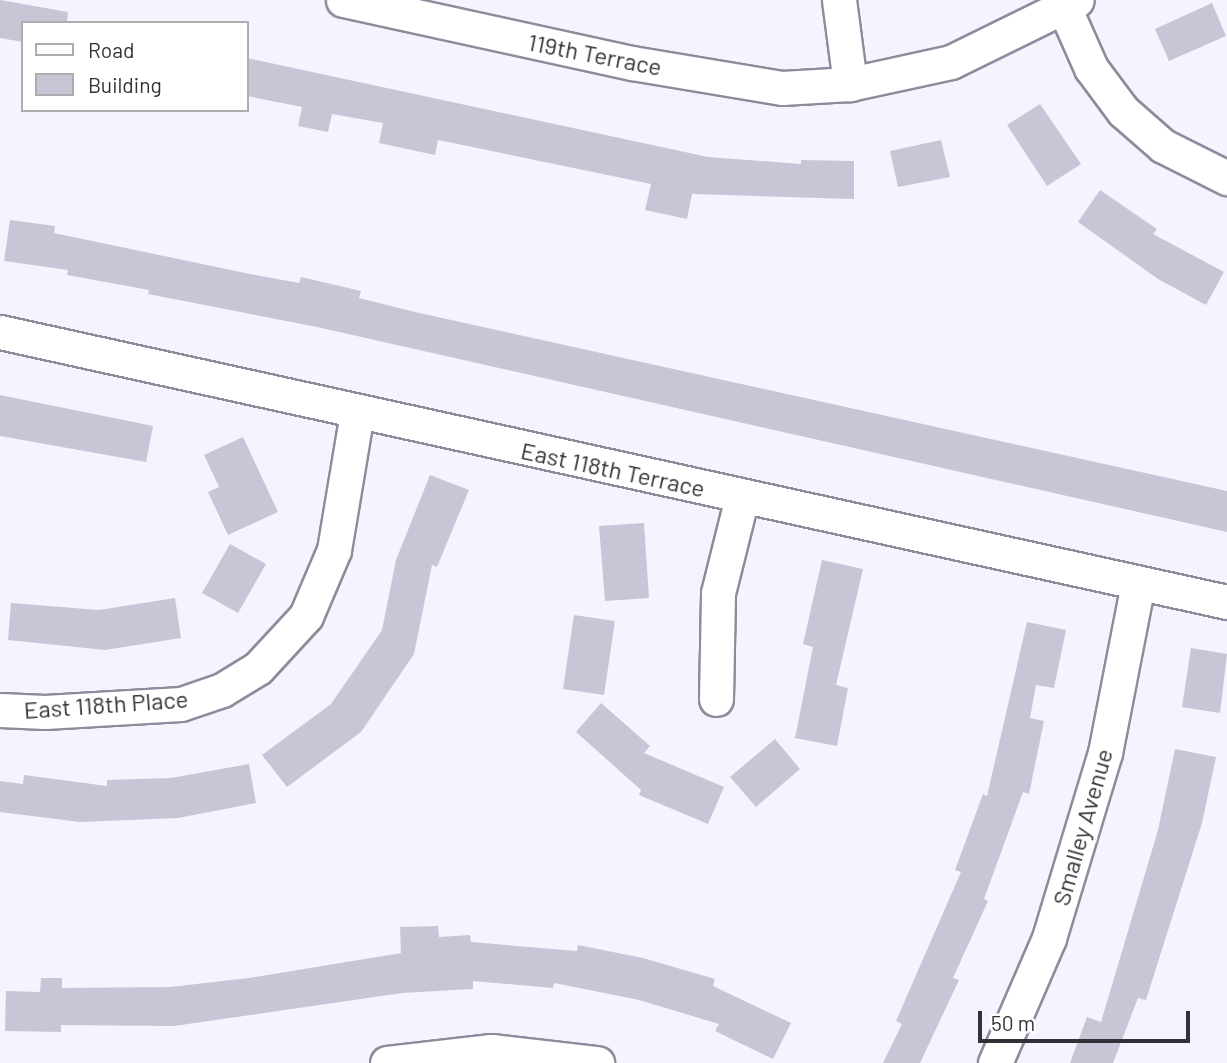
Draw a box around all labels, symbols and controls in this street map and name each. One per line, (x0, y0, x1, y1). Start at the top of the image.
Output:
legend (21, 21, 248, 112)
street label: 119th Terrace (526, 27, 664, 81)
text: Road (88, 37, 134, 62)
text: Building (88, 72, 162, 97)
street label: East 118th Terrace (518, 435, 708, 503)
street label: East 118th Place (23, 684, 189, 724)
street label: Smalley Avenue (1046, 745, 1118, 909)
scale bar (982, 996, 1194, 1040)
text: 50 m (991, 1010, 1035, 1035)

